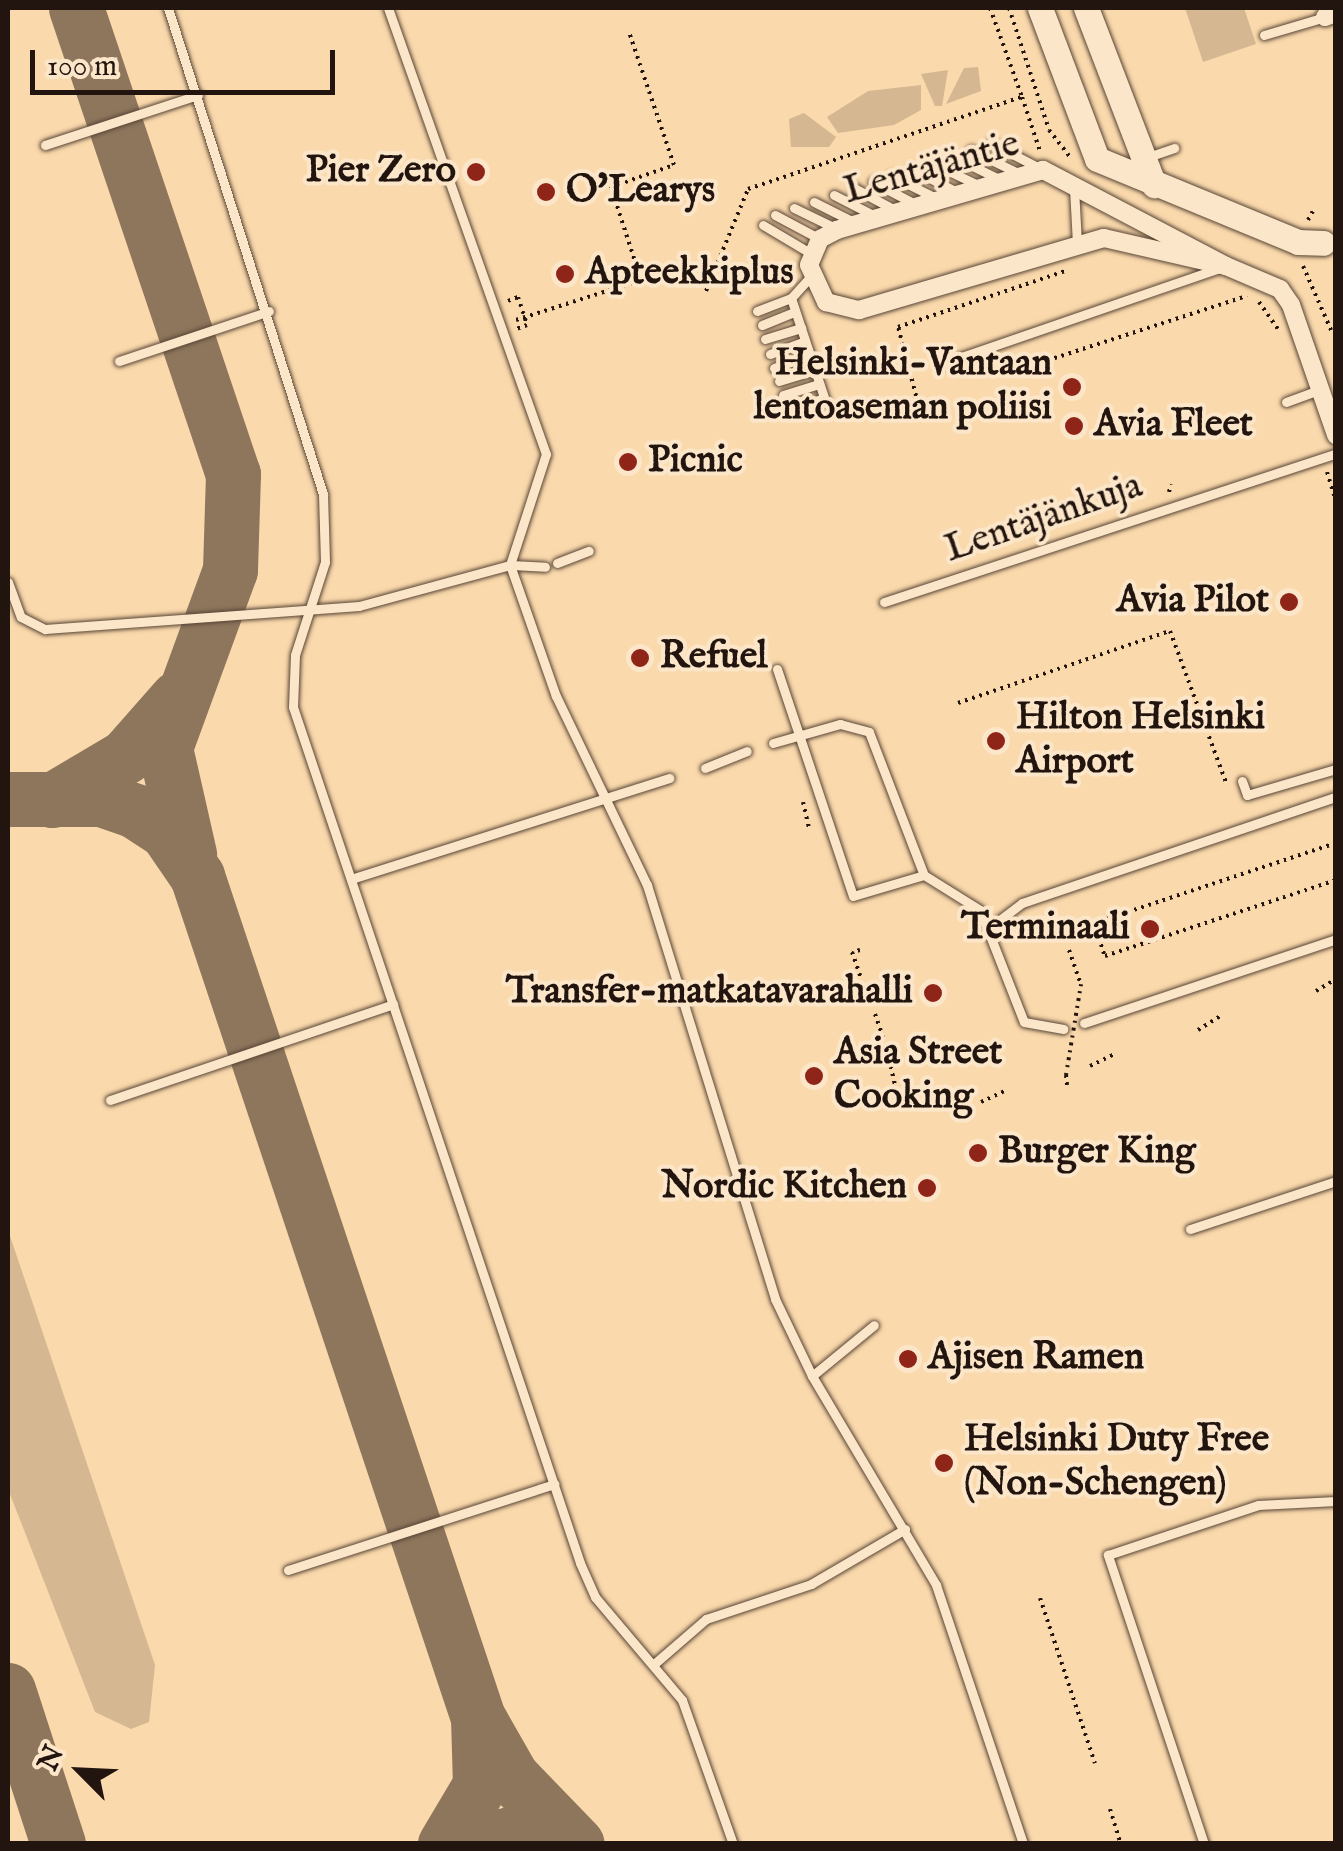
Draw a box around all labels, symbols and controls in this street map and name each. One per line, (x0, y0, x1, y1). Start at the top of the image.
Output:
scale bar (35, 30, 340, 92)
text: 100 m (47, 48, 117, 86)
street label: Lentäjäntie (839, 122, 1025, 216)
place label: Pier Zero (306, 149, 456, 195)
marker: Pier Zero (465, 161, 487, 183)
place label: O'Learys (566, 169, 715, 215)
marker: O'Learys (535, 181, 557, 203)
place label: Apteekkiplus (585, 251, 794, 297)
marker: Apteekkiplus (554, 263, 576, 285)
place label: Helsinki-Vantaan lentoaseman poliisi (754, 342, 1052, 432)
marker: Helsinki-Vantaan lentoaseman poliisi (1061, 376, 1083, 398)
place label: Avia Fleet (1094, 403, 1253, 449)
marker: Avia Fleet (1063, 415, 1085, 437)
place label: Picnic (648, 439, 743, 485)
marker: Picnic (617, 451, 639, 473)
street label: Lentäjänkuja (939, 464, 1149, 574)
place label: Avia Pilot (1117, 579, 1269, 625)
marker: Avia Pilot (1278, 591, 1300, 613)
place label: Refuel (660, 635, 768, 681)
marker: Refuel (629, 647, 651, 669)
place label: Hilton Helsinki Airport (1016, 696, 1265, 786)
marker: Hilton Helsinki Airport (985, 730, 1007, 752)
place label: Terminaali (961, 906, 1130, 952)
marker: Terminaali (1139, 918, 1161, 940)
place label: Transfer-matkatavarahalli (506, 970, 913, 1016)
marker: Transfer-matkatavarahalli (922, 982, 944, 1004)
place label: Asia Street Cooking (834, 1031, 1002, 1120)
marker: Asia Street Cooking (803, 1065, 825, 1087)
place label: Burger King (998, 1130, 1196, 1176)
marker: Burger King (967, 1142, 989, 1164)
place label: Nordic Kitchen (661, 1165, 907, 1211)
marker: Nordic Kitchen (916, 1177, 938, 1199)
place label: Ajisen Ramen (928, 1336, 1144, 1382)
marker: Ajisen Ramen (897, 1348, 919, 1370)
place label: Helsinki Duty Free (Non-Schengen) (964, 1418, 1269, 1508)
marker: Helsinki Duty Free (Non-Schengen) (933, 1452, 955, 1474)
north arrow (30, 1721, 130, 1821)
text: N (31, 1740, 73, 1777)

